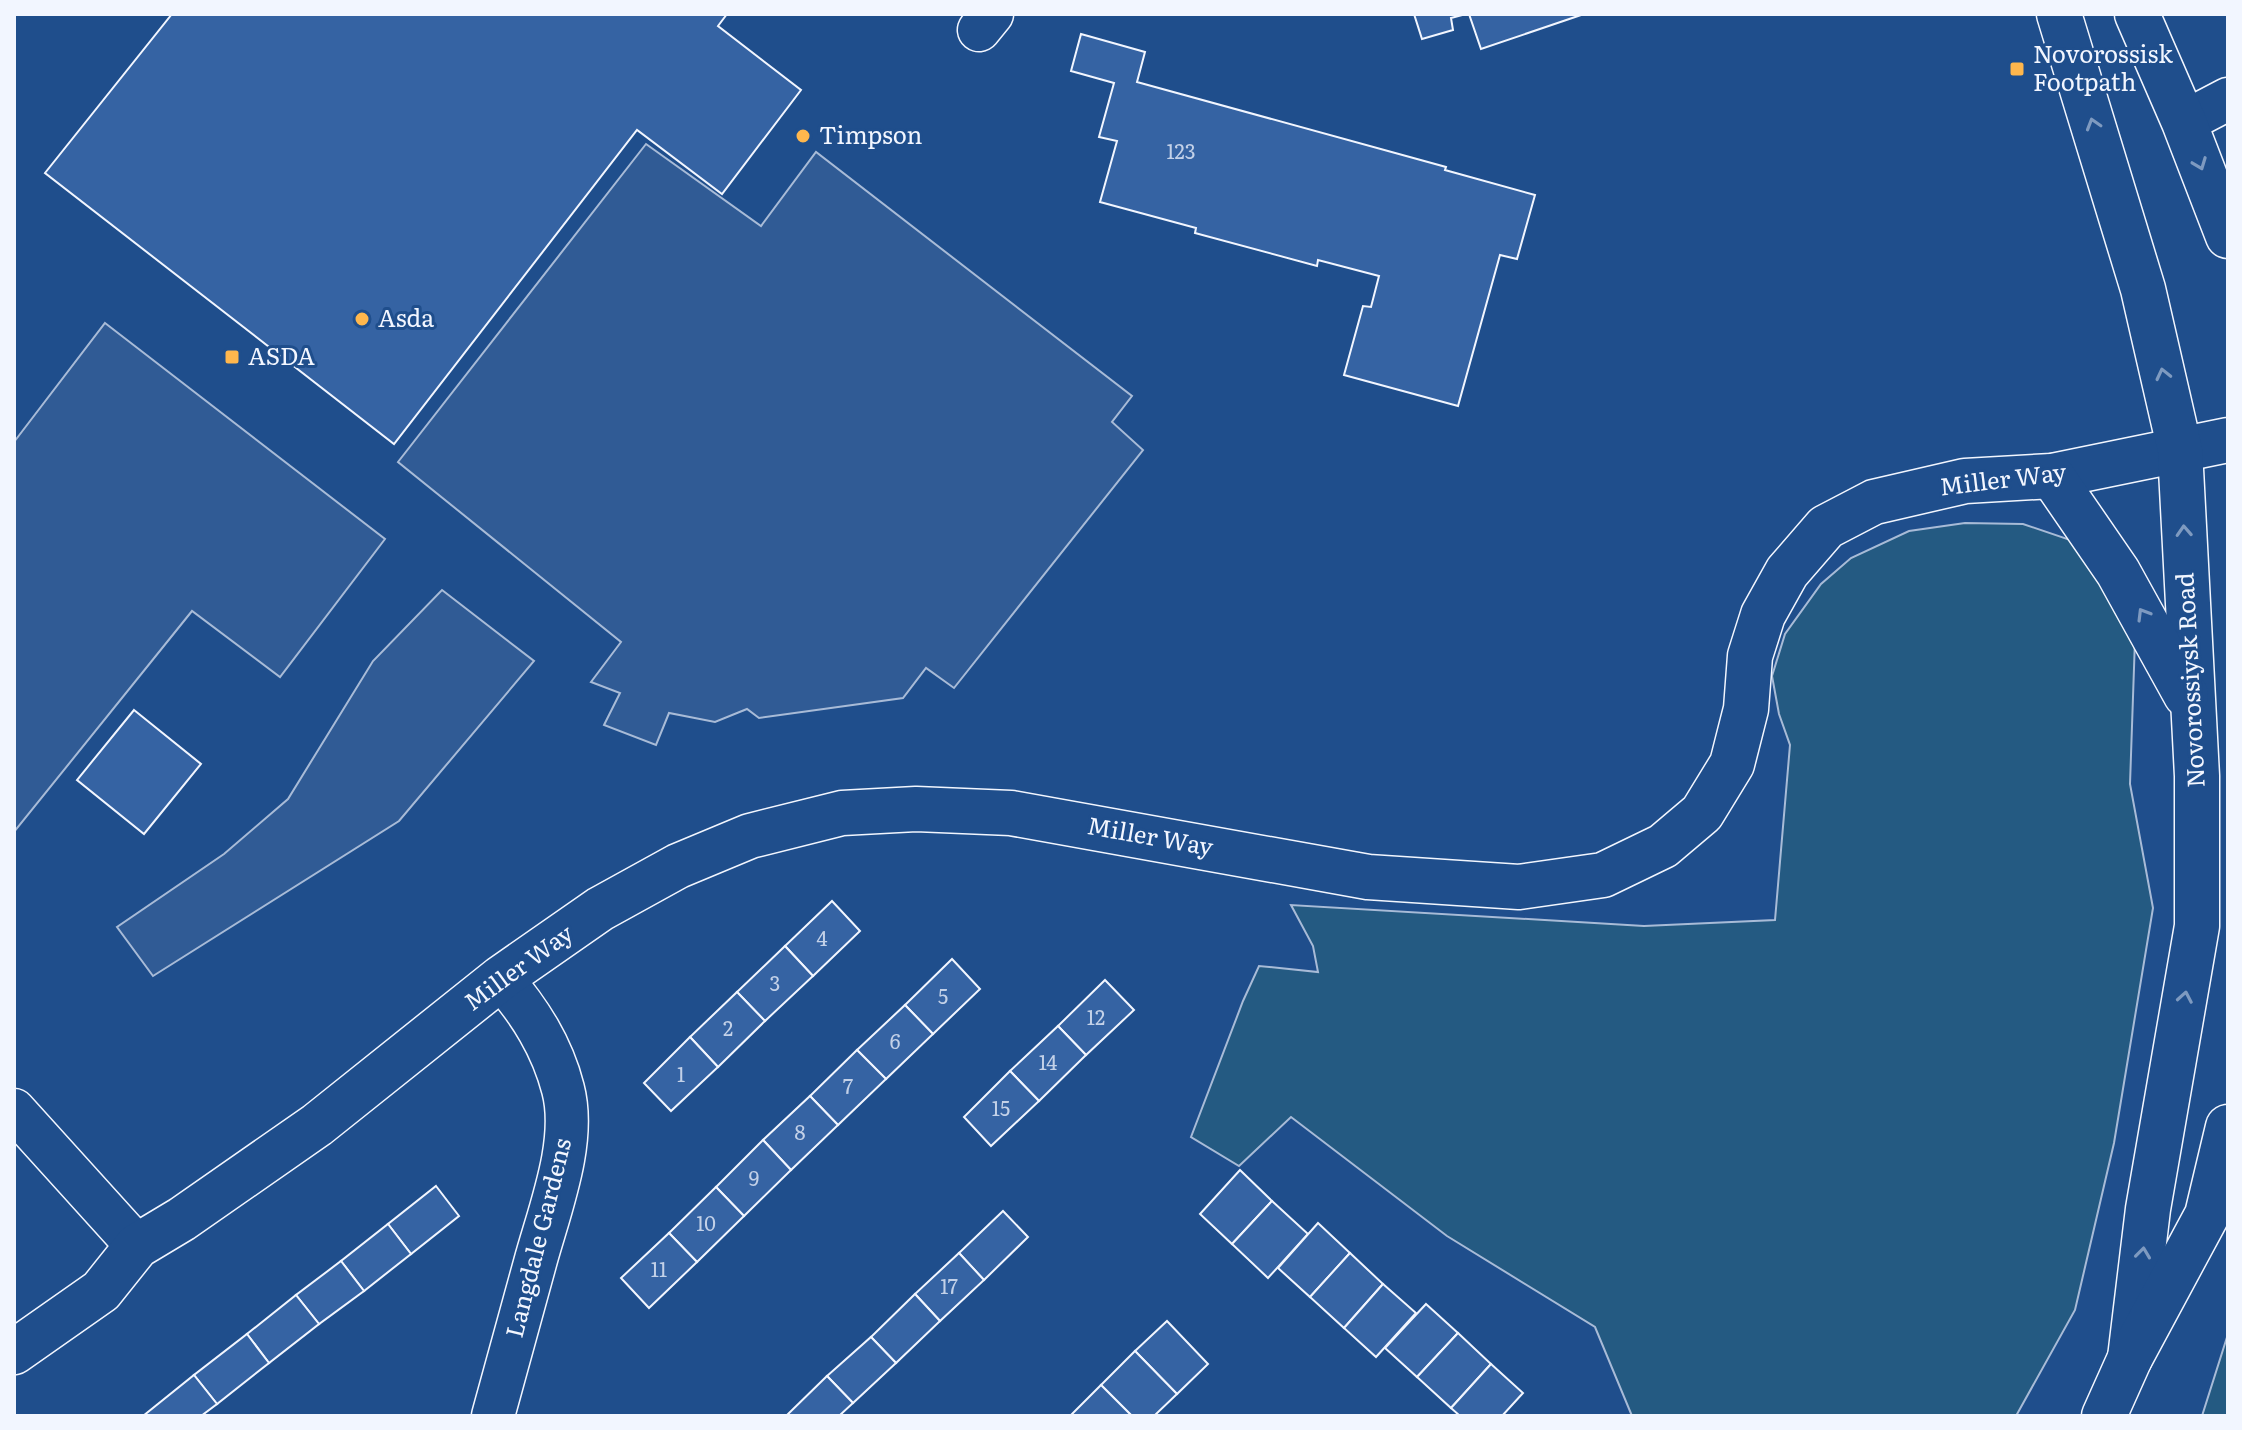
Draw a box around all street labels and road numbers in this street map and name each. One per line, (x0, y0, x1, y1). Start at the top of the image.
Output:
street label: Miller Way (1937, 452, 2068, 503)
street label: Novorossiysk Road (2165, 571, 2212, 789)
street label: Miller Way (1085, 806, 1216, 863)
street label: Miller Way (456, 914, 579, 1018)
street label: Langdale Gardens (495, 1134, 578, 1341)

